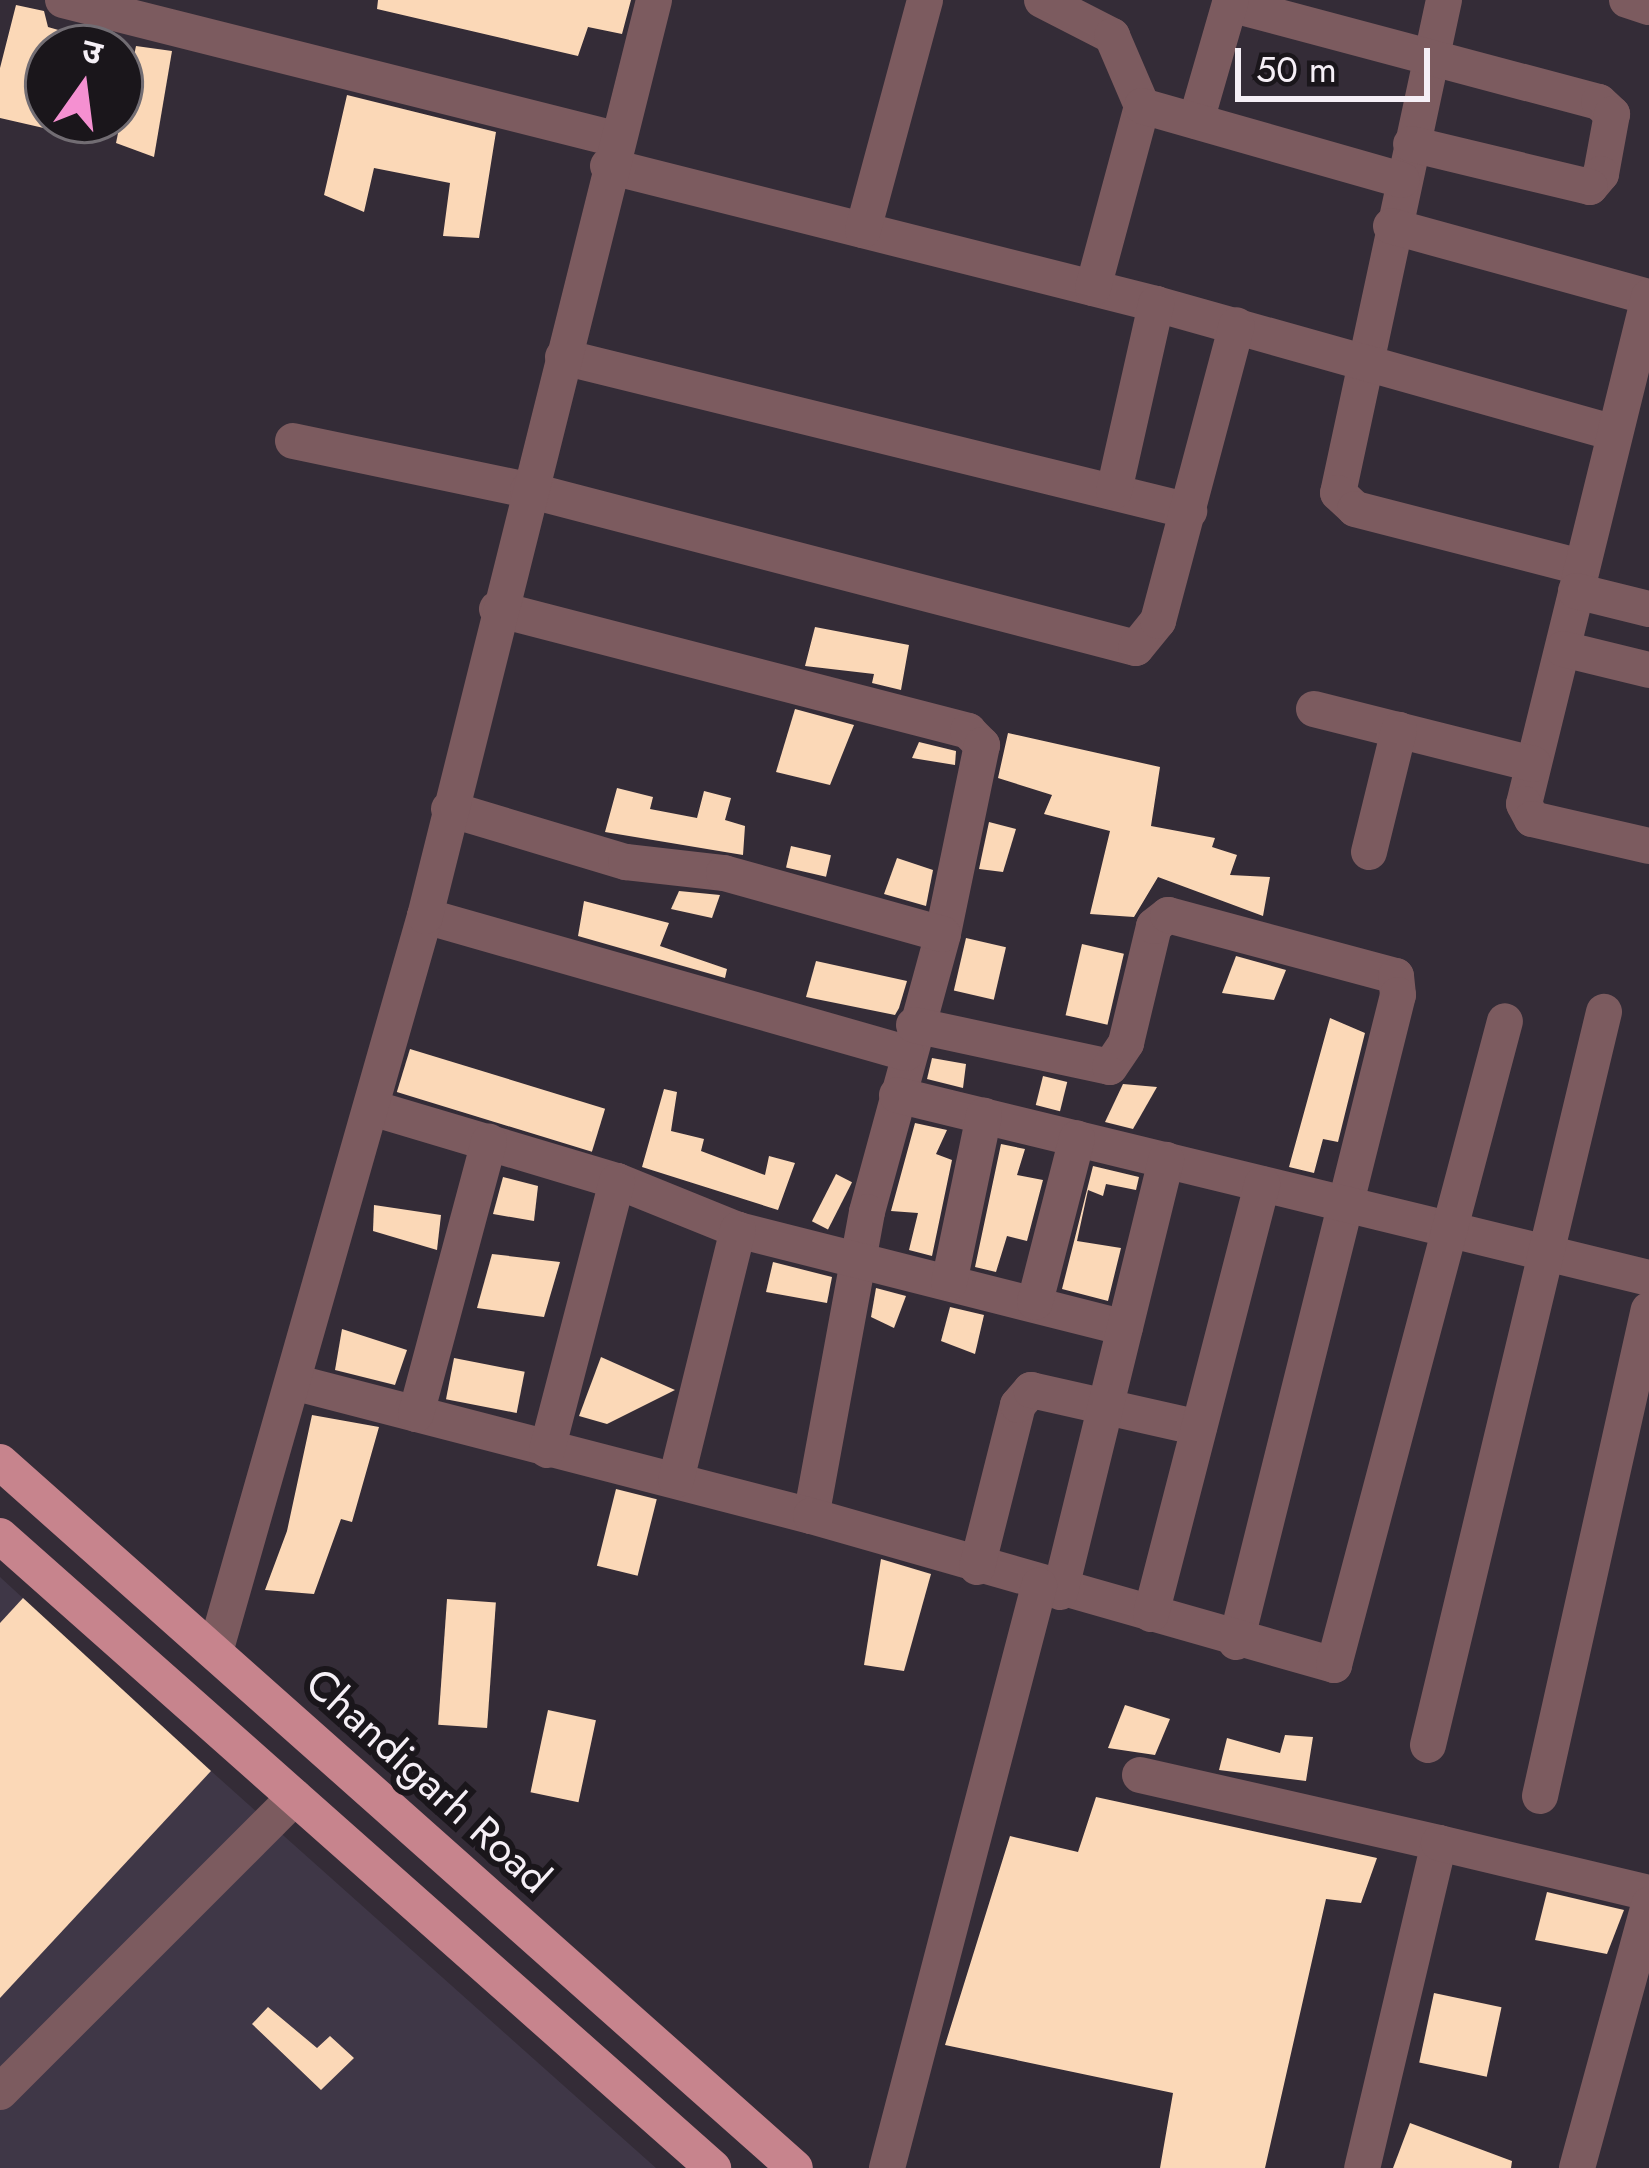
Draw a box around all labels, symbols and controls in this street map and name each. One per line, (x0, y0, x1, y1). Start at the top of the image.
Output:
north arrow (24, 24, 144, 144)
scale bar (1241, 24, 1436, 98)
text: उ (77, 26, 107, 77)
text: 50 m (1256, 43, 1337, 95)
street label: Chandigarh Road (295, 1658, 561, 1904)

